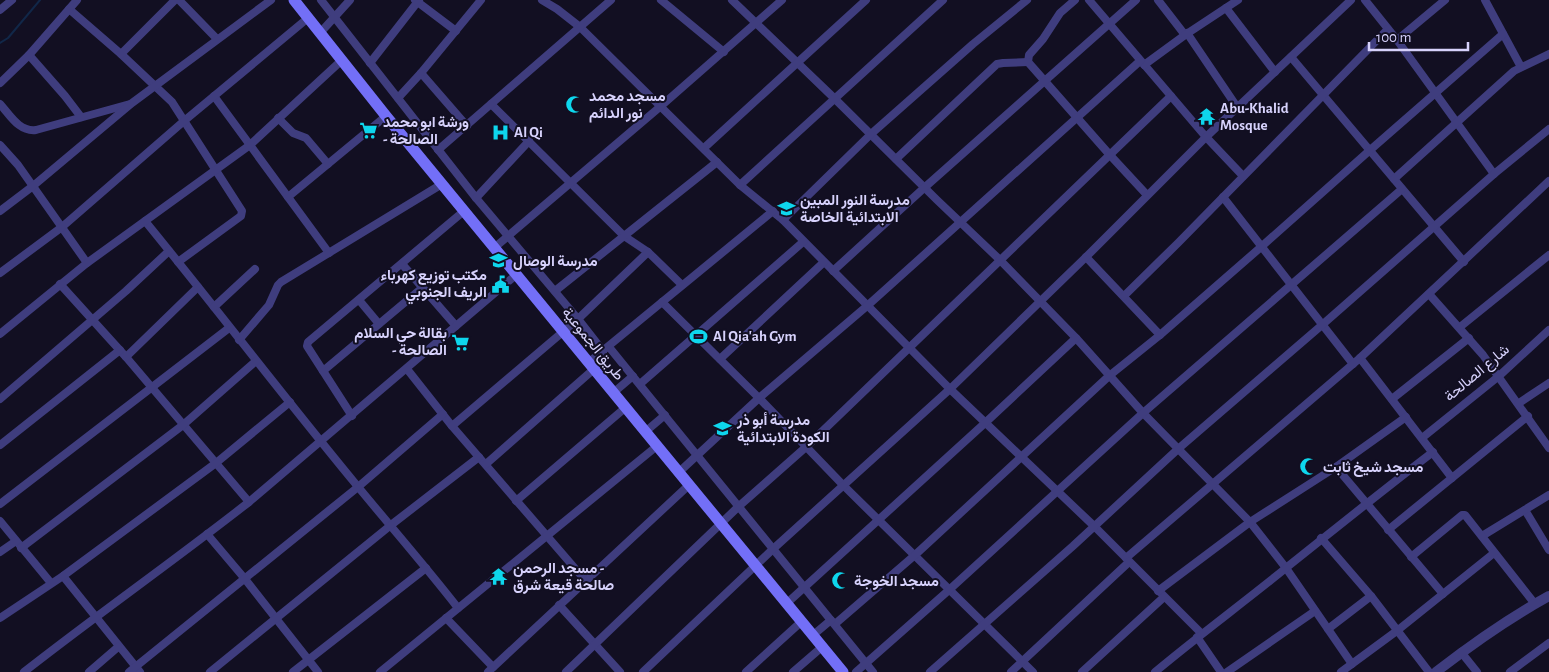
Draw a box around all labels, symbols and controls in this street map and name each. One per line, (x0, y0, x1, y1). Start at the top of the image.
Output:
scale bar (1369, 20, 1468, 52)
text: 100 m (1376, 30, 1411, 45)
place label: مسجد محمد نور الدائم (589, 89, 666, 123)
mosque icon: مسجد محمد نور الدائم (565, 95, 585, 115)
place label: Abu-Khalid Mosque (1220, 101, 1289, 133)
temple icon: Abu-Khalid Mosque (1196, 107, 1216, 127)
place label: ورشة ابو محمد - الصالحة (383, 115, 469, 147)
supermarket icon: ورشة ابو محمد - الصالحة (359, 121, 379, 141)
hospital icon: Al Qi (490, 122, 510, 142)
place label: Al Qi (514, 125, 543, 140)
place label: مدرسة النور المبين الابتدائية الخاصة (800, 193, 910, 226)
school or university icon: مدرسة النور المبين الابتدائية الخاصة (776, 199, 796, 219)
school or university icon: مدرسة الوصال (489, 251, 509, 271)
place label: مدرسة الوصال (513, 254, 598, 270)
place label: مكتب توزيع كهرباء الريف الجنوبي (380, 268, 487, 305)
public building icon: مكتب توزيع كهرباء الريف الجنوبي (491, 274, 511, 294)
street label: طريق الجموعية (558, 305, 627, 385)
place label: بقالة حي السلام - الصالحة (354, 326, 447, 358)
sports icon: Al Qia'ah Gym (689, 326, 709, 346)
place label: Al Qia'ah Gym (713, 329, 797, 344)
supermarket icon: بقالة حي السلام - الصالحة (451, 332, 471, 352)
street label: شارع الصالحة (1442, 342, 1514, 407)
place label: مدرسة أبو ذر الكودة الابتدائية (736, 412, 830, 446)
school or university icon: مدرسة أبو ذر الكودة الابتدائية (713, 419, 733, 439)
mosque icon: مسجد شيخ ثابت (1299, 457, 1319, 477)
place label: مسجد شيخ ثابت (1323, 460, 1423, 477)
place label: مسجد الرحمن - صالحة قيعة شرق (513, 561, 615, 594)
temple icon: مسجد الرحمن - صالحة قيعة شرق (489, 567, 509, 587)
mosque icon: مسجد الخوجة (830, 571, 850, 591)
place label: مسجد الخوجة (854, 574, 939, 590)

